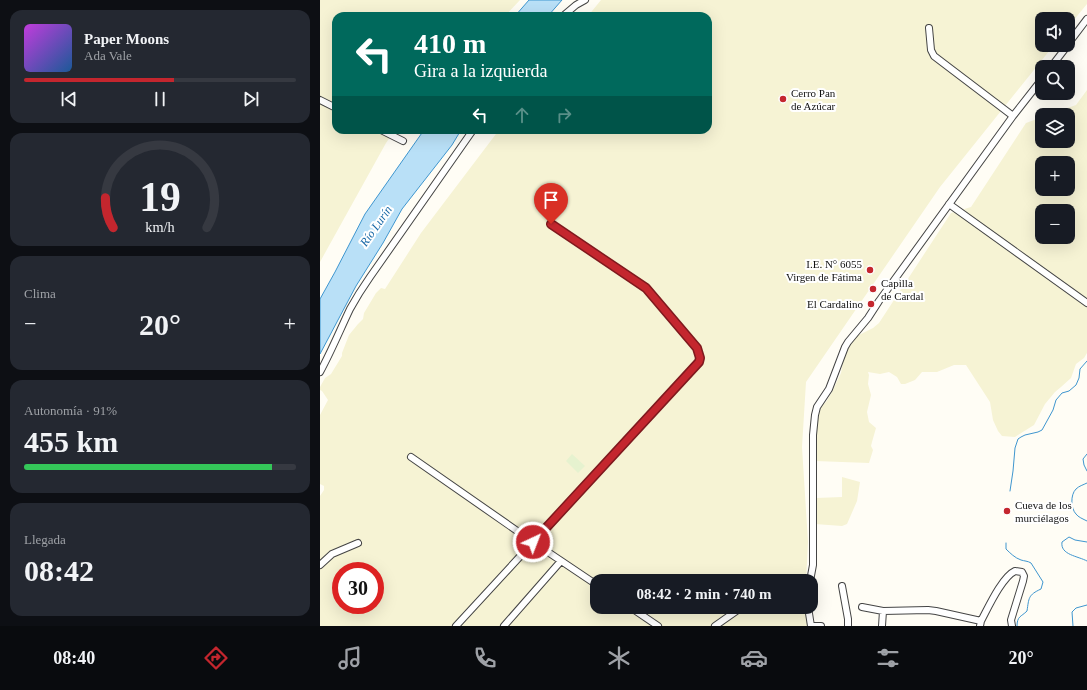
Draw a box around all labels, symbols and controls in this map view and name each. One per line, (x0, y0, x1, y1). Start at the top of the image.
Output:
map controls (1035, 12, 1075, 244)
button: sound (1035, 12, 1075, 52)
icon: left (348, 28, 400, 80)
text: 410 m (414, 28, 486, 59)
text: Paper Moons (84, 31, 169, 47)
text: Ada Vale (84, 48, 132, 63)
button: search (1035, 60, 1075, 100)
text: Gira a la izquierda (414, 61, 547, 81)
place label: Cerro Pan de Azúcar (791, 87, 836, 112)
icon: previous (58, 88, 80, 110)
icon: pause (149, 88, 171, 110)
icon: next (240, 88, 262, 110)
marker: Cerro Pan de Azúcar (778, 94, 788, 104)
icon: left (469, 104, 491, 126)
icon: ahead (511, 104, 533, 126)
icon: right (553, 104, 575, 126)
button: layers (1035, 108, 1075, 148)
button: + (1035, 156, 1075, 196)
text: 19 (139, 174, 181, 220)
pin (534, 183, 568, 224)
icon: arrive (540, 189, 562, 211)
water label: Río Lurín (356, 203, 395, 250)
button: − (1035, 204, 1075, 244)
text: km/h (145, 218, 175, 234)
place label: I.E. N° 6055 Virgen de Fátima (786, 258, 862, 283)
marker: I.E. N° 6055 Virgen de Fátima (865, 265, 875, 275)
place label: Capilla de Cardal (881, 277, 923, 302)
marker: Capilla de Cardal (868, 284, 878, 294)
text: Clima (24, 286, 56, 301)
place label: El Cardalino (807, 298, 863, 310)
marker: El Cardalino (866, 299, 876, 309)
text: 20° (139, 308, 181, 341)
text: − (24, 311, 36, 336)
text: + (284, 311, 296, 336)
text: Autonomía · 91% (24, 403, 117, 418)
text: 455 km (24, 425, 118, 458)
place label: Cueva de los murciélagos (1015, 499, 1072, 524)
marker: Cueva de los murciélagos (1002, 506, 1012, 516)
position arrow (512, 521, 554, 563)
text: Llegada (24, 532, 66, 547)
text: 08:42 (24, 554, 94, 587)
speed limit sign: 30 (332, 562, 384, 614)
text: 08:42 · 2 min · 740 m (637, 586, 772, 602)
icon: directions (202, 644, 230, 672)
icon: music (336, 644, 364, 672)
icon: phone (471, 644, 499, 672)
icon: climate (605, 644, 633, 672)
icon: car (740, 644, 768, 672)
icon: filters (874, 644, 902, 672)
text: 08:40 (53, 648, 95, 668)
text: 20° (1009, 648, 1034, 668)

